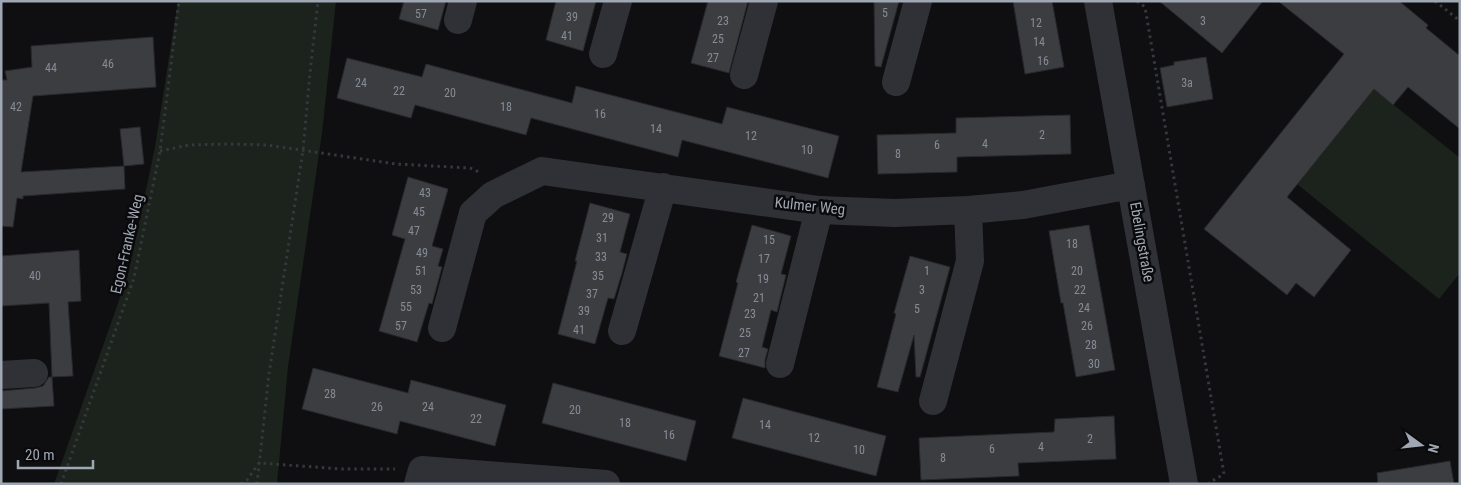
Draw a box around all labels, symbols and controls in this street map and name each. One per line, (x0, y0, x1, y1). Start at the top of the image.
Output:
house number: 5 (882, 6, 888, 20)
house number: 57 (415, 7, 427, 21)
house number: 39 (566, 10, 578, 24)
house number: 23 (717, 14, 729, 28)
house number: 3 (1200, 14, 1206, 28)
house number: 12 (1030, 16, 1042, 30)
house number: 41 (561, 29, 573, 43)
house number: 25 (712, 32, 724, 46)
house number: 14 (1033, 35, 1045, 49)
house number: 27 (707, 51, 719, 65)
house number: 16 (1037, 54, 1049, 68)
house number: 46 (102, 57, 114, 71)
house number: 44 (45, 61, 57, 75)
house number: 24 (355, 76, 367, 90)
house number: 3a (1181, 76, 1193, 90)
house number: 22 (393, 84, 405, 98)
house number: 20 (444, 86, 456, 100)
house number: 42 (10, 100, 22, 114)
house number: 18 (500, 100, 512, 114)
house number: 16 (594, 107, 606, 121)
house number: 14 (650, 122, 662, 136)
house number: 2 (1039, 128, 1045, 142)
house number: 12 (745, 129, 757, 143)
house number: 4 (982, 137, 988, 151)
house number: 6 (934, 138, 940, 152)
house number: 10 (801, 143, 813, 157)
house number: 8 (895, 147, 901, 161)
house number: 43 (419, 186, 431, 200)
street label: Egon-Franke-Weg (107, 192, 147, 296)
street label: Kulmer Weg (774, 193, 846, 219)
street label: Ebelingstraße (1126, 201, 1158, 283)
house number: 45 (413, 205, 425, 219)
house number: 29 (602, 211, 614, 225)
house number: 47 (408, 224, 420, 238)
house number: 31 (596, 231, 608, 245)
house number: 15 (763, 233, 775, 247)
house number: 18 (1066, 237, 1078, 251)
house number: 49 (416, 246, 428, 260)
house number: 33 (595, 250, 607, 264)
house number: 17 (758, 252, 770, 266)
house number: 51 (415, 264, 427, 278)
house number: 1 (924, 264, 930, 278)
house number: 20 (1071, 264, 1083, 278)
house number: 40 (29, 269, 41, 283)
house number: 35 (592, 269, 604, 283)
house number: 19 (757, 272, 769, 286)
house number: 53 (410, 283, 422, 297)
house number: 3 (919, 283, 925, 297)
house number: 22 (1074, 283, 1086, 297)
house number: 37 (586, 287, 598, 301)
house number: 21 (753, 291, 765, 305)
house number: 55 (400, 300, 412, 314)
house number: 24 (1078, 301, 1090, 315)
house number: 5 (914, 302, 920, 316)
house number: 39 (578, 304, 590, 318)
house number: 23 (744, 307, 756, 321)
house number: 57 (395, 319, 407, 333)
house number: 26 (1081, 319, 1093, 333)
house number: 41 (573, 323, 585, 337)
house number: 25 (739, 326, 751, 340)
house number: 28 (1085, 338, 1097, 352)
house number: 27 (738, 346, 750, 360)
house number: 30 (1088, 357, 1100, 371)
house number: 28 (324, 387, 336, 401)
house number: 26 (371, 400, 383, 414)
house number: 24 (422, 400, 434, 414)
house number: 20 (569, 403, 581, 417)
house number: 22 (470, 412, 482, 426)
house number: 18 (619, 416, 631, 430)
house number: 14 (759, 418, 771, 432)
north arrow (1396, 420, 1446, 470)
house number: 16 (663, 428, 675, 442)
house number: 12 (808, 431, 820, 445)
house number: 2 (1087, 432, 1093, 446)
scale bar (18, 438, 92, 470)
house number: 4 (1038, 440, 1044, 454)
house number: 6 (989, 442, 995, 456)
text: N (1425, 442, 1442, 455)
house number: 10 (853, 443, 865, 457)
text: 20 m (25, 446, 55, 464)
house number: 8 (940, 451, 946, 465)

